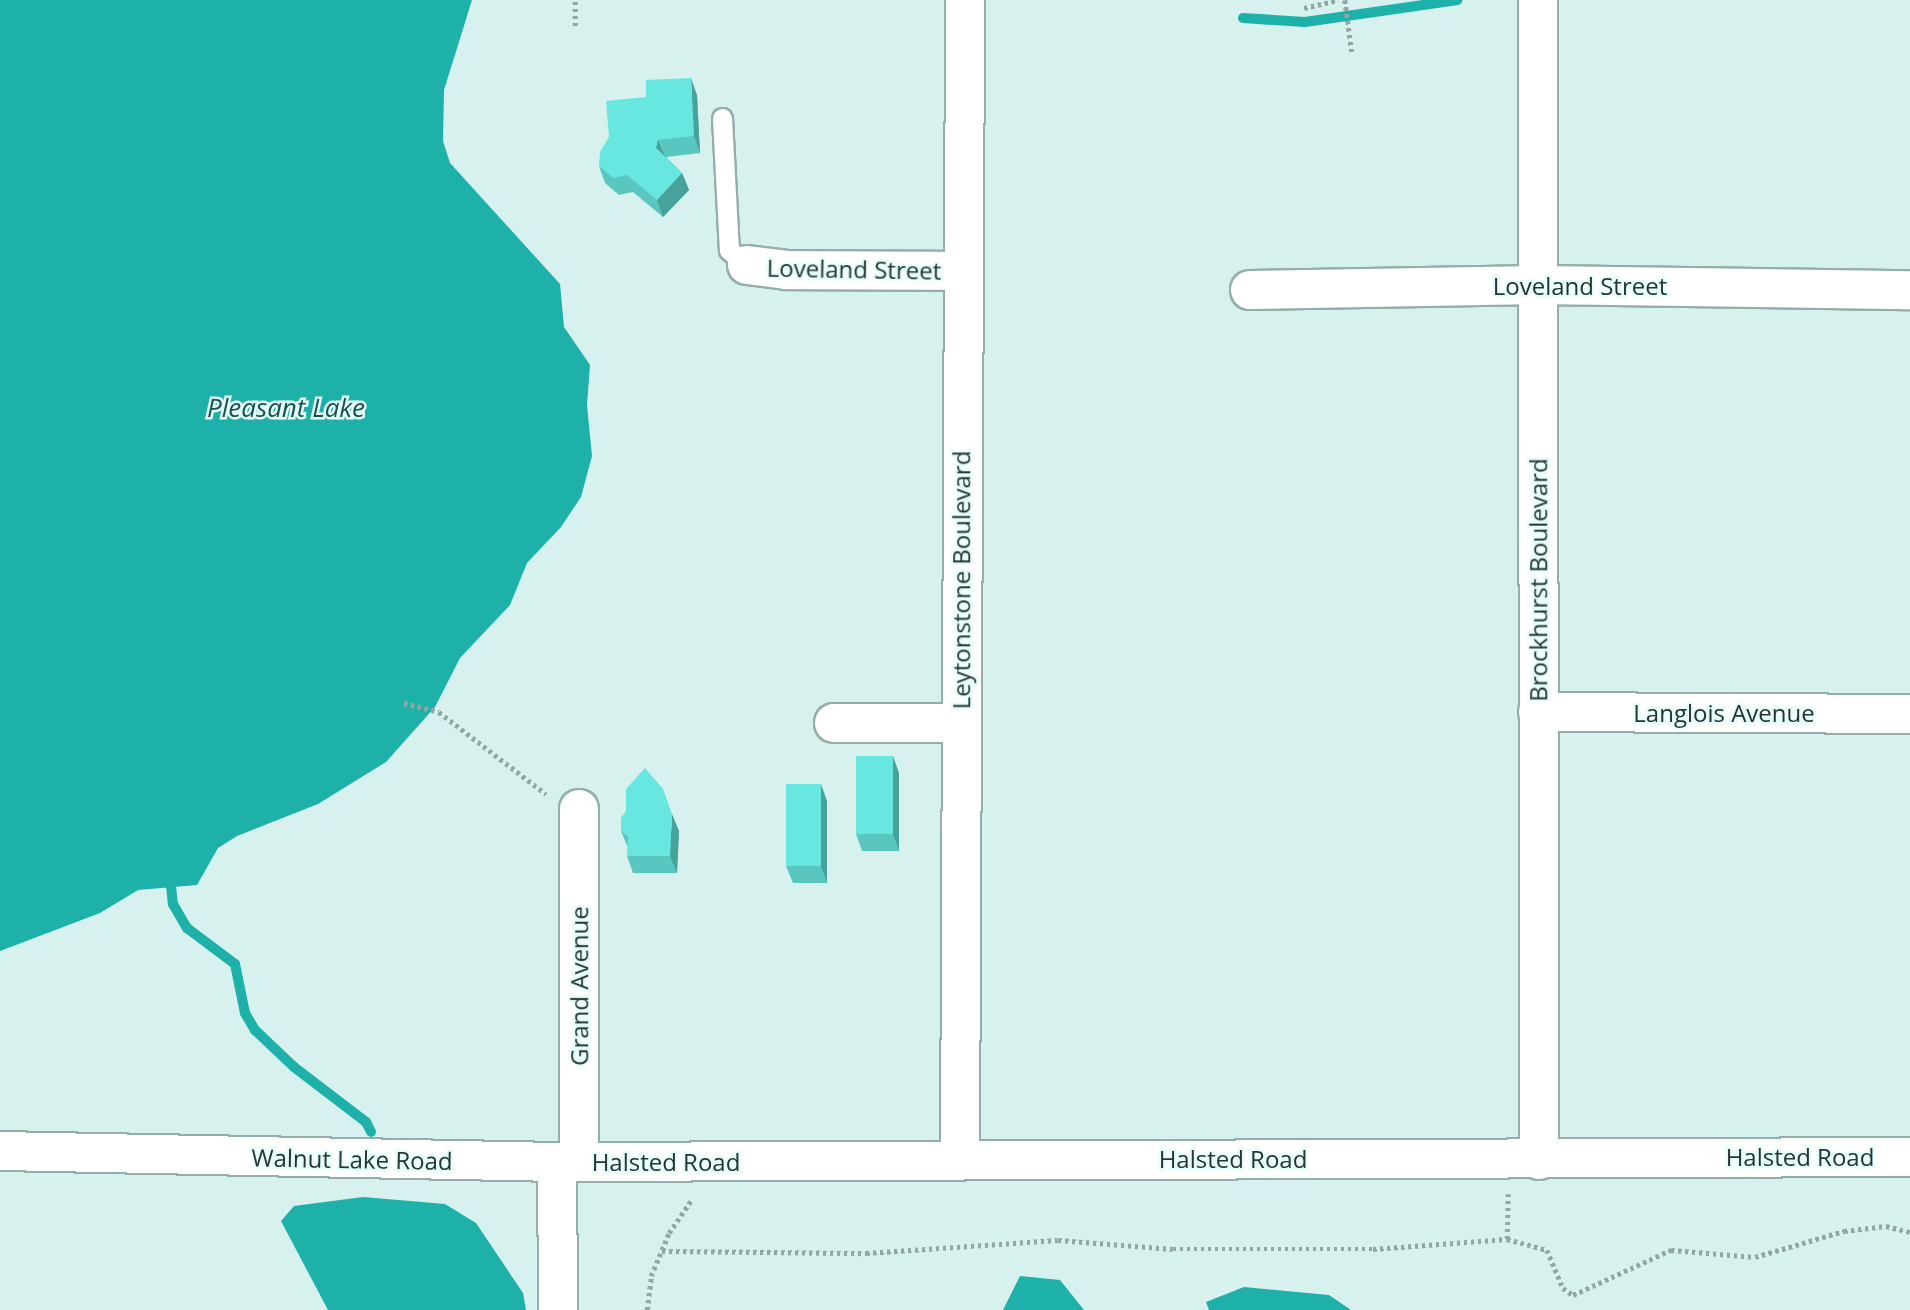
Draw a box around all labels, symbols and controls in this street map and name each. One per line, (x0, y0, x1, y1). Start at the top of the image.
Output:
street label: Loveland Street (767, 253, 941, 285)
street label: Loveland Street (1493, 272, 1667, 300)
water label: Pleasant Lake (207, 392, 365, 424)
street label: Leytonstone Boulevard (947, 451, 975, 709)
street label: Brockhurst Boulevard (1524, 458, 1552, 702)
street label: Langlois Avenue (1633, 699, 1815, 727)
street label: Grand Avenue (565, 906, 593, 1066)
street label: Walnut Lake Road (251, 1143, 453, 1175)
street label: Halsted Road (1726, 1143, 1874, 1171)
street label: Halsted Road (1159, 1145, 1307, 1173)
street label: Halsted Road (592, 1148, 740, 1176)

